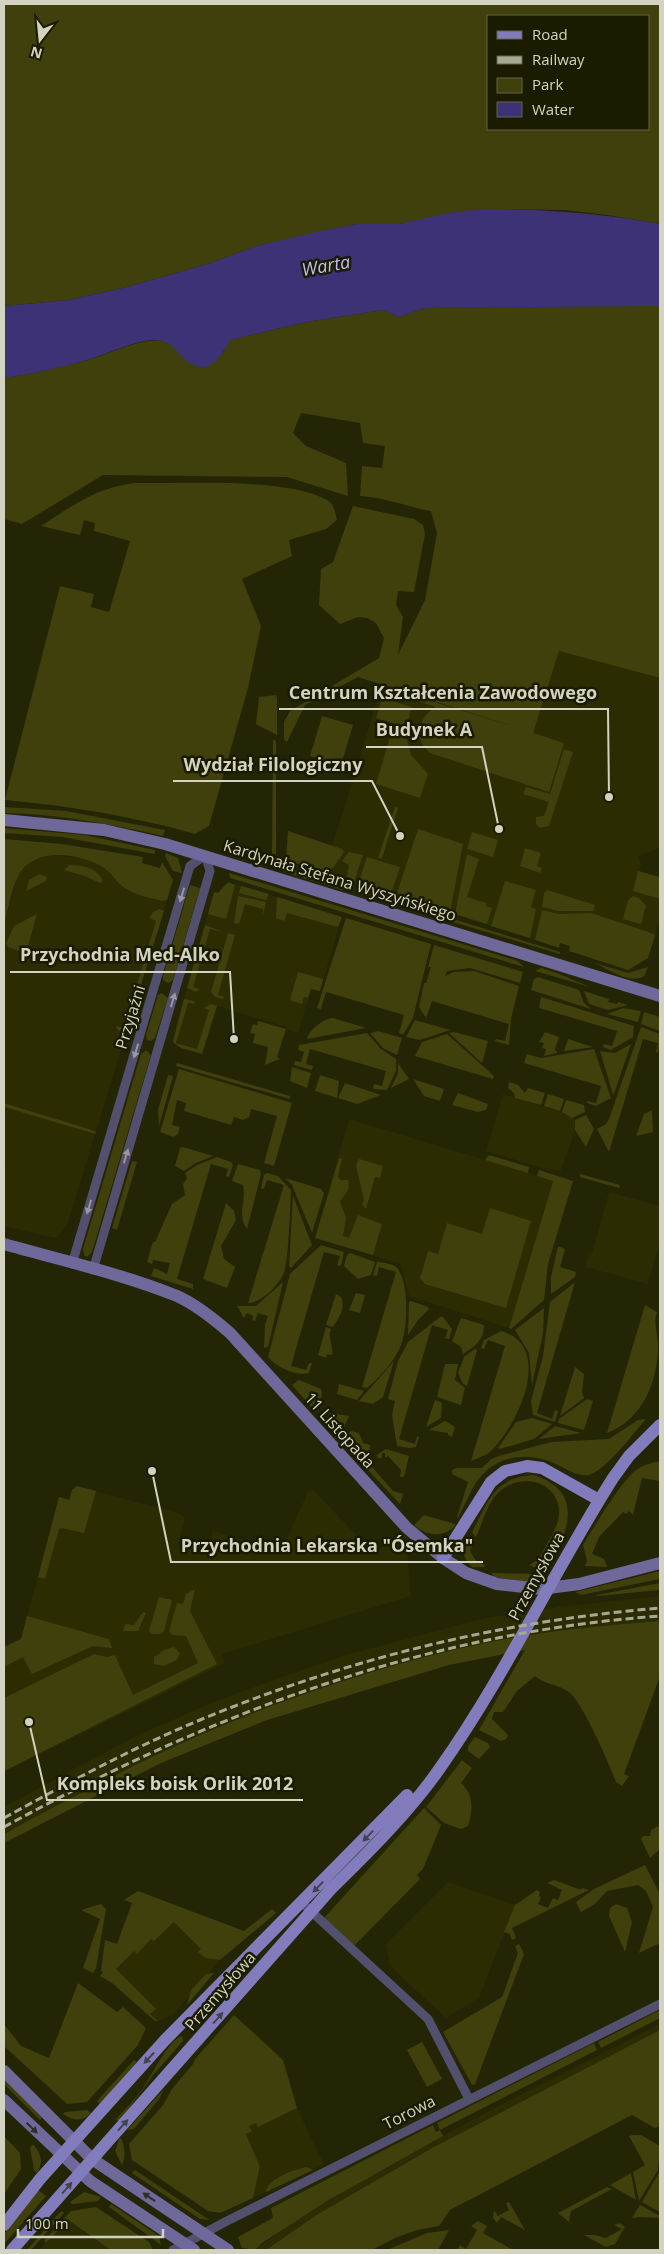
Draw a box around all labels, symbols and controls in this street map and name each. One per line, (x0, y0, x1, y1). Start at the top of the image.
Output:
north arrow (15, 15, 65, 65)
legend (487, 15, 649, 130)
text: Road (532, 24, 568, 44)
text: N (28, 42, 44, 64)
text: Railway (532, 49, 585, 69)
text: Park (532, 74, 563, 94)
text: Water (532, 99, 574, 119)
water label: Warta (300, 249, 352, 281)
callout: Centrum Kształcenia Zawodowego (279, 676, 608, 709)
text: Centrum Kształcenia Zawodowego (289, 680, 597, 704)
callout: Budynek A (366, 714, 482, 747)
text: Budynek A (376, 717, 473, 741)
callout: Wydział Filologiczny (173, 748, 372, 781)
text: Wydział Filologiczny (184, 752, 363, 776)
street label: Kardynała Stefana Wyszyńskiego (221, 834, 459, 926)
one-way arrow (177, 888, 185, 903)
callout: Przychodnia Med-Alko (10, 939, 230, 972)
text: Przychodnia Med-Alko (20, 942, 220, 966)
street label: Przyjaźni (110, 982, 150, 1052)
one-way arrow (169, 993, 177, 1008)
one-way arrow (131, 1043, 139, 1058)
one-way arrow (123, 1148, 131, 1163)
one-way arrow (85, 1199, 93, 1214)
street label: 11 Listopada (300, 1387, 380, 1473)
street label: Przemysłowa (503, 1528, 569, 1624)
callout: Przychodnia Lekarska "Ósemka" (171, 1529, 483, 1562)
text: Przychodnia Lekarska "Ósemka" (181, 1533, 473, 1557)
callout: Kompleks boisk Orlik 2012 (47, 1767, 303, 1800)
text: Kompleks boisk Orlik 2012 (57, 1771, 293, 1795)
one-way arrow (362, 1830, 374, 1842)
one-way arrow (312, 1881, 324, 1893)
street label: Przemysłowa (180, 1947, 260, 2035)
one-way arrow (212, 2012, 223, 2025)
one-way arrow (143, 2052, 155, 2064)
street label: Torowa (379, 2090, 439, 2134)
one-way arrow (117, 2119, 129, 2131)
one-way arrow (26, 2122, 38, 2134)
one-way arrow (62, 2181, 73, 2194)
one-way arrow (142, 2193, 155, 2202)
scale bar (18, 2206, 162, 2238)
text: 100 m (25, 2213, 69, 2233)

